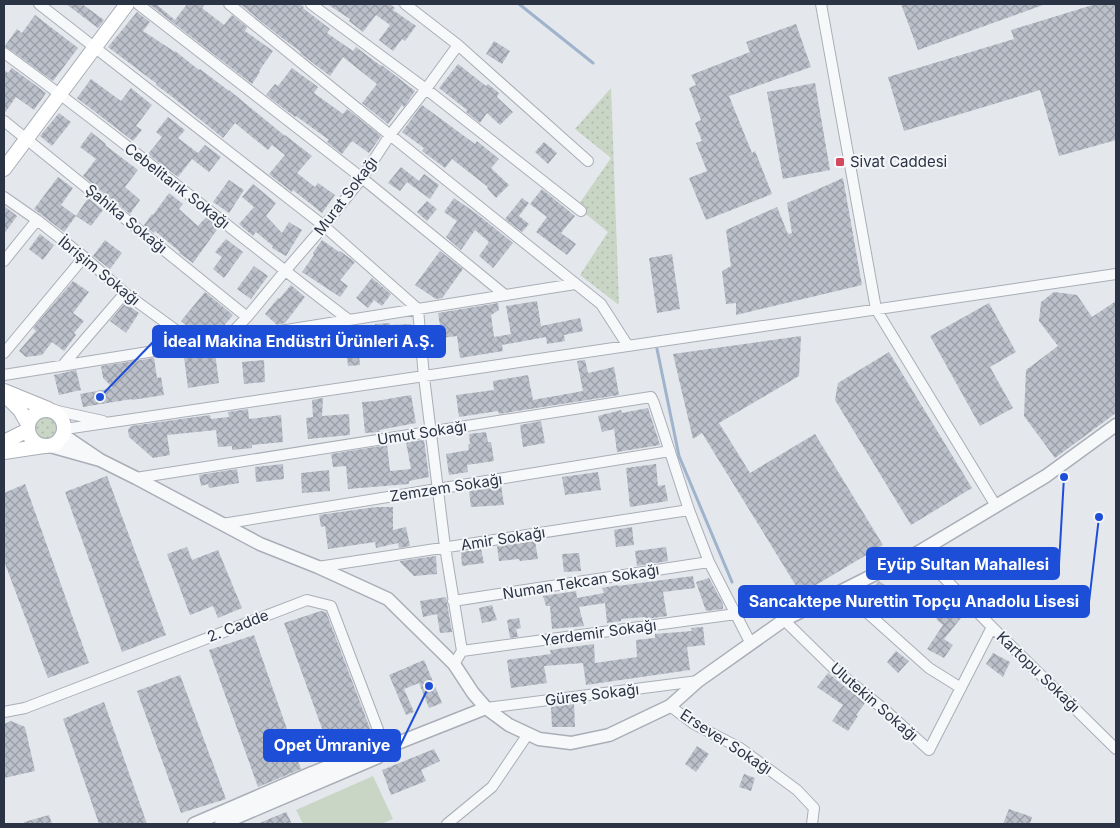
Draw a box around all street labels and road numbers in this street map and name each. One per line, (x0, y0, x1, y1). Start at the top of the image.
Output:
street label: Cebelitarık Sokağı (121, 139, 234, 233)
street label: Murat Sokağı (310, 153, 381, 239)
street label: Şahika Sokağı (82, 180, 171, 257)
street label: İbrişim Sokağı (55, 232, 144, 309)
street label: Umut Sokağı (376, 416, 468, 449)
street label: Zemzem Sokağı (388, 469, 504, 506)
street label: Amir Sokağı (459, 522, 546, 555)
street label: Numan Tekcan Sokağı (501, 560, 661, 603)
street label: 2. Cadde (204, 605, 271, 646)
street label: Yerdemir Sokağı (540, 615, 658, 650)
street label: Kartopu Sokağı (993, 627, 1084, 716)
street label: Ulutekin Sokağı (826, 658, 922, 745)
street label: Güreş Sokağı (544, 679, 640, 710)
street label: Ersever Sokağı (677, 705, 776, 778)

